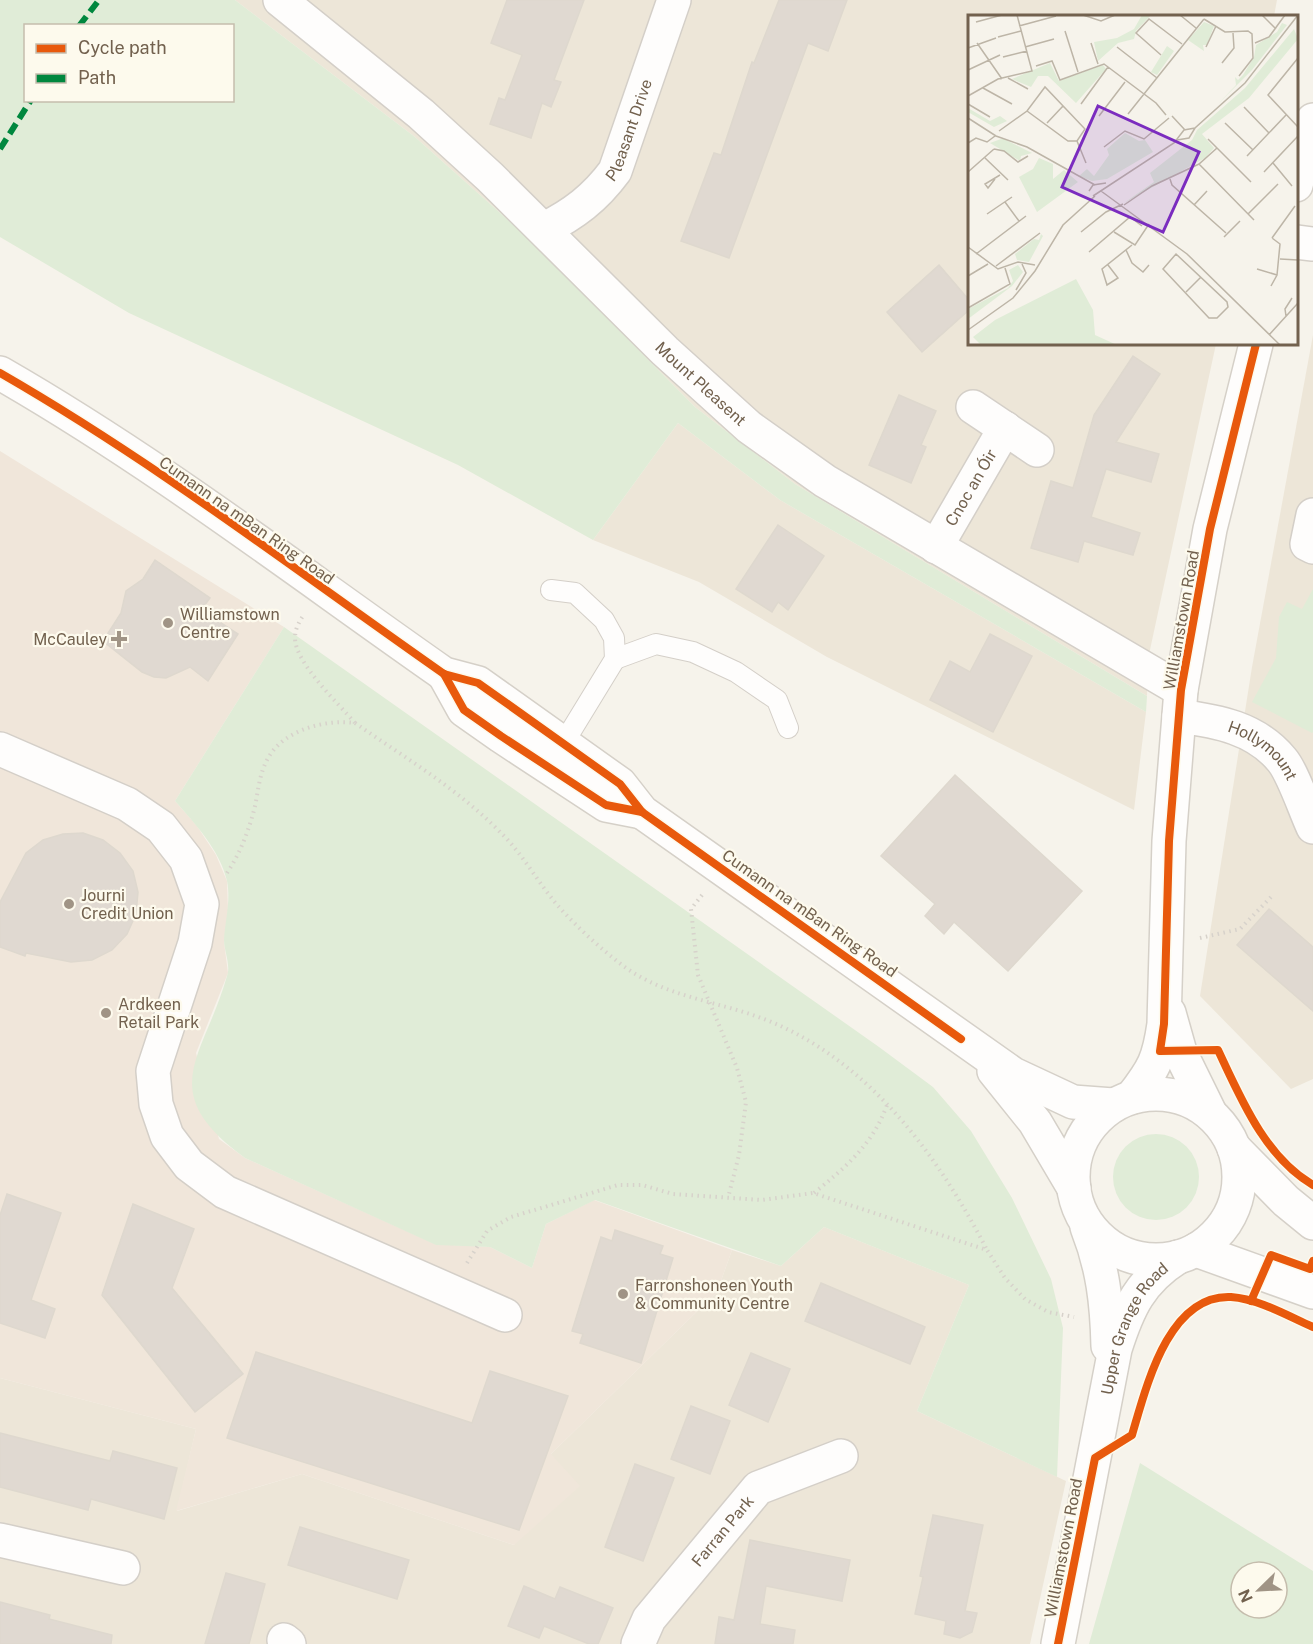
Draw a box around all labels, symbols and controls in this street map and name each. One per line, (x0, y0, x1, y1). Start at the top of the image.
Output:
inset map (968, 15, 1298, 345)
legend (24, 24, 234, 102)
text: Cycle path (78, 37, 167, 58)
text: Path (78, 67, 116, 88)
street label: Pleasant Drive (602, 77, 656, 185)
street label: Mount Pleasent (651, 338, 750, 430)
street label: Cnoc an Óir (941, 446, 1001, 529)
street label: Cumann na mBan Ring Road (155, 453, 338, 588)
street label: Williamstown Road (1160, 549, 1203, 691)
place label: Williamstown Centre (180, 605, 280, 642)
marker: Williamstown Centre (161, 616, 175, 630)
place label: McCauley (33, 630, 107, 649)
marker: McCauley (112, 632, 126, 646)
street label: Hollymount (1226, 717, 1301, 783)
street label: Cumann na mBan Ring Road (718, 846, 901, 981)
place label: Journi Credit Union (81, 886, 174, 923)
marker: Journi Credit Union (62, 897, 76, 911)
place label: Ardkeen Retail Park (118, 995, 199, 1032)
marker: Ardkeen Retail Park (99, 1006, 113, 1020)
street label: Upper Grange Road (1097, 1259, 1172, 1396)
place label: Farronshoneen Youth & Community Centre (635, 1276, 793, 1313)
marker: Farronshoneen Youth & Community Centre (616, 1287, 630, 1301)
street label: Williamstown Road (1041, 1477, 1086, 1619)
street label: Farran Park (688, 1492, 758, 1571)
north arrow (1229, 1560, 1289, 1620)
text: N (1235, 1586, 1257, 1605)

